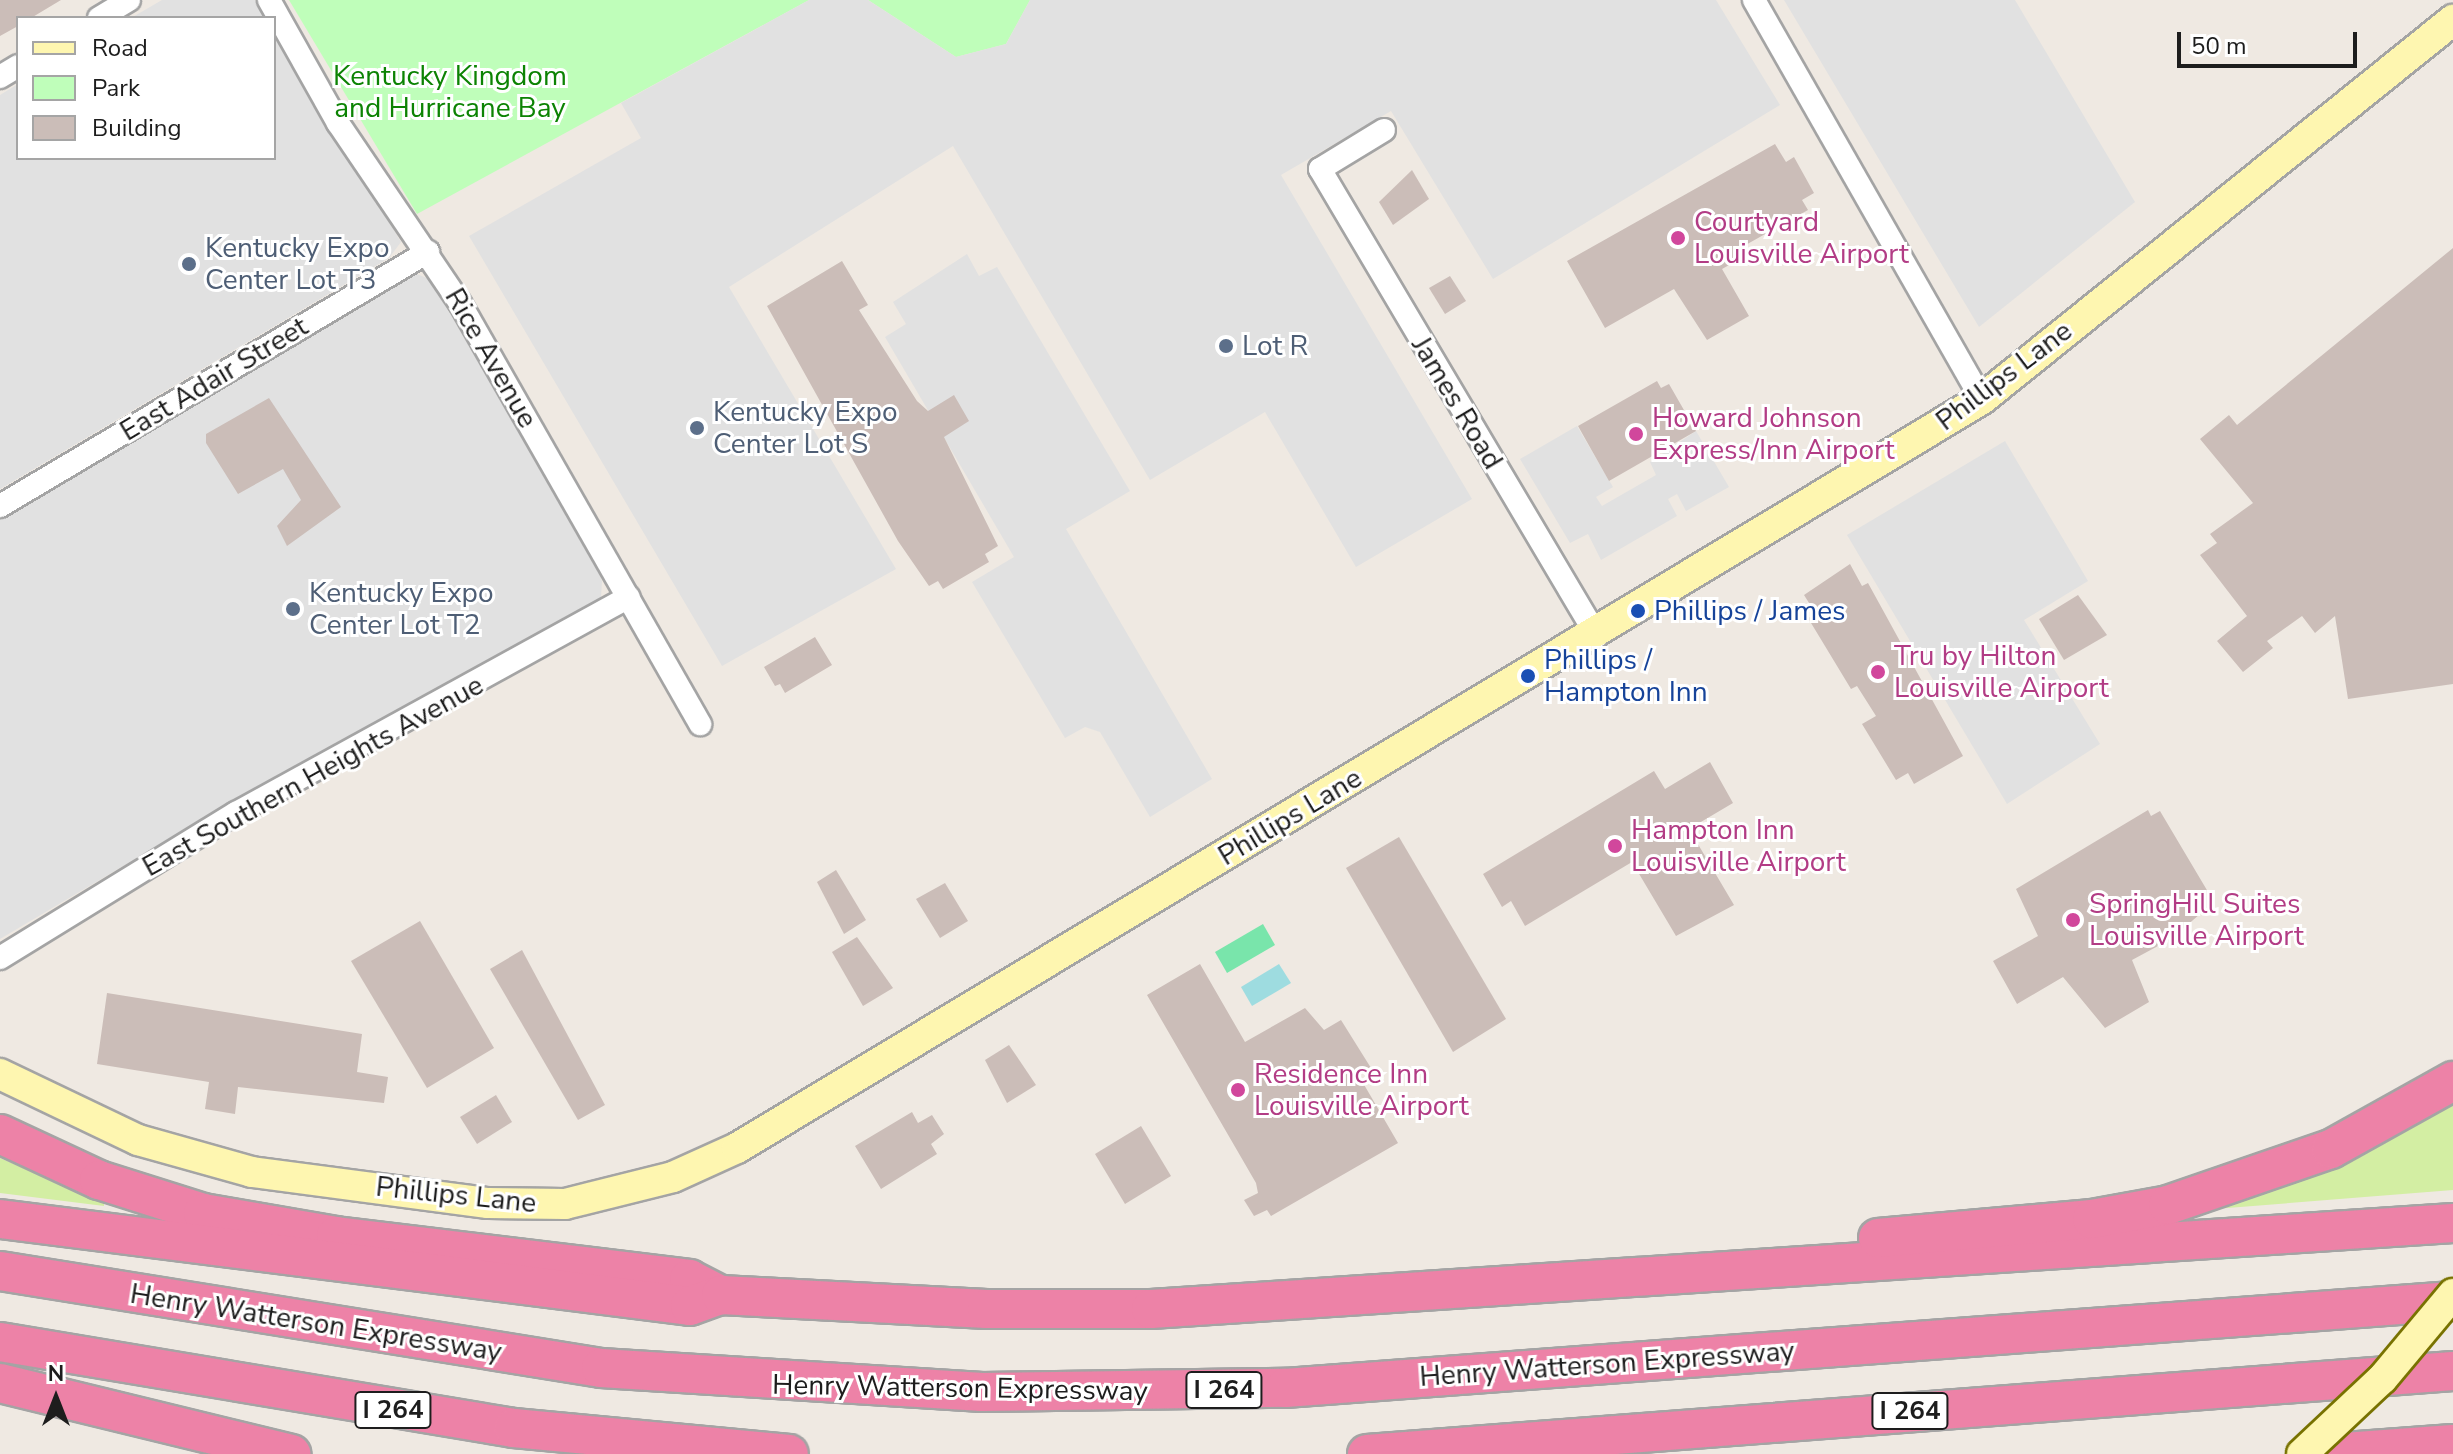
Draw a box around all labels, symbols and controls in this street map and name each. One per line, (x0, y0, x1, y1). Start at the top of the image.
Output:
legend (16, 16, 276, 160)
scale bar (2181, 16, 2361, 66)
text: 50 m (2191, 30, 2247, 62)
text: Road (92, 32, 148, 64)
park label: Kentucky Kingdom and Hurricane Bay (333, 59, 567, 125)
text: Park (92, 72, 140, 104)
text: Building (92, 112, 182, 144)
place label: Courtyard Louisville Airport (1694, 205, 1909, 271)
marker: Courtyard Louisville Airport (1669, 229, 1687, 247)
place label: Kentucky Expo Center Lot T3 (205, 231, 389, 297)
marker: Kentucky Expo Center Lot T3 (180, 255, 198, 273)
street label: Rice Avenue (438, 282, 544, 434)
street label: East Adair Street (114, 310, 314, 448)
street label: Phillips Lane (1930, 314, 2078, 438)
place label: Lot R (1242, 329, 1308, 363)
street label: James Road (1404, 331, 1510, 475)
marker: Lot R (1217, 337, 1235, 355)
place label: Kentucky Expo Center Lot S (713, 395, 897, 461)
place label: Howard Johnson Express/Inn Airport (1652, 401, 1895, 467)
marker: Kentucky Expo Center Lot S (688, 419, 706, 437)
marker: Howard Johnson Express/Inn Airport (1627, 425, 1645, 443)
place label: Kentucky Expo Center Lot T2 (309, 576, 493, 642)
place label: Phillips / James (1654, 594, 1846, 628)
marker: Kentucky Expo Center Lot T2 (284, 600, 302, 618)
marker: Phillips / James (1629, 602, 1647, 620)
place label: Tru by Hilton Louisville Airport (1894, 639, 2109, 705)
place label: Phillips / Hampton Inn (1544, 643, 1708, 709)
marker: Tru by Hilton Louisville Airport (1869, 663, 1887, 681)
marker: Phillips / Hampton Inn (1519, 667, 1537, 685)
street label: East Southern Heights Avenue (137, 668, 489, 884)
street label: Phillips Lane (1212, 761, 1368, 873)
place label: Hampton Inn Louisville Airport (1631, 813, 1846, 879)
marker: Hampton Inn Louisville Airport (1606, 837, 1624, 855)
place label: SpringHill Suites Louisville Airport (2089, 887, 2304, 953)
marker: SpringHill Suites Louisville Airport (2064, 911, 2082, 929)
place label: Residence Inn Louisville Airport (1254, 1057, 1469, 1123)
marker: Residence Inn Louisville Airport (1229, 1081, 1247, 1099)
street label: Phillips Lane (374, 1170, 538, 1220)
street label: Henry Watterson Expressway (128, 1277, 504, 1369)
street label: Henry Watterson Expressway (1418, 1334, 1796, 1394)
north arrow (16, 1358, 96, 1438)
text: N (48, 1359, 64, 1389)
street label: Henry Watterson Expressway (772, 1368, 1148, 1408)
road number: I 264 (1184, 1368, 1264, 1412)
road number: I 264 (353, 1388, 433, 1432)
road number: I 264 (1870, 1389, 1950, 1433)

